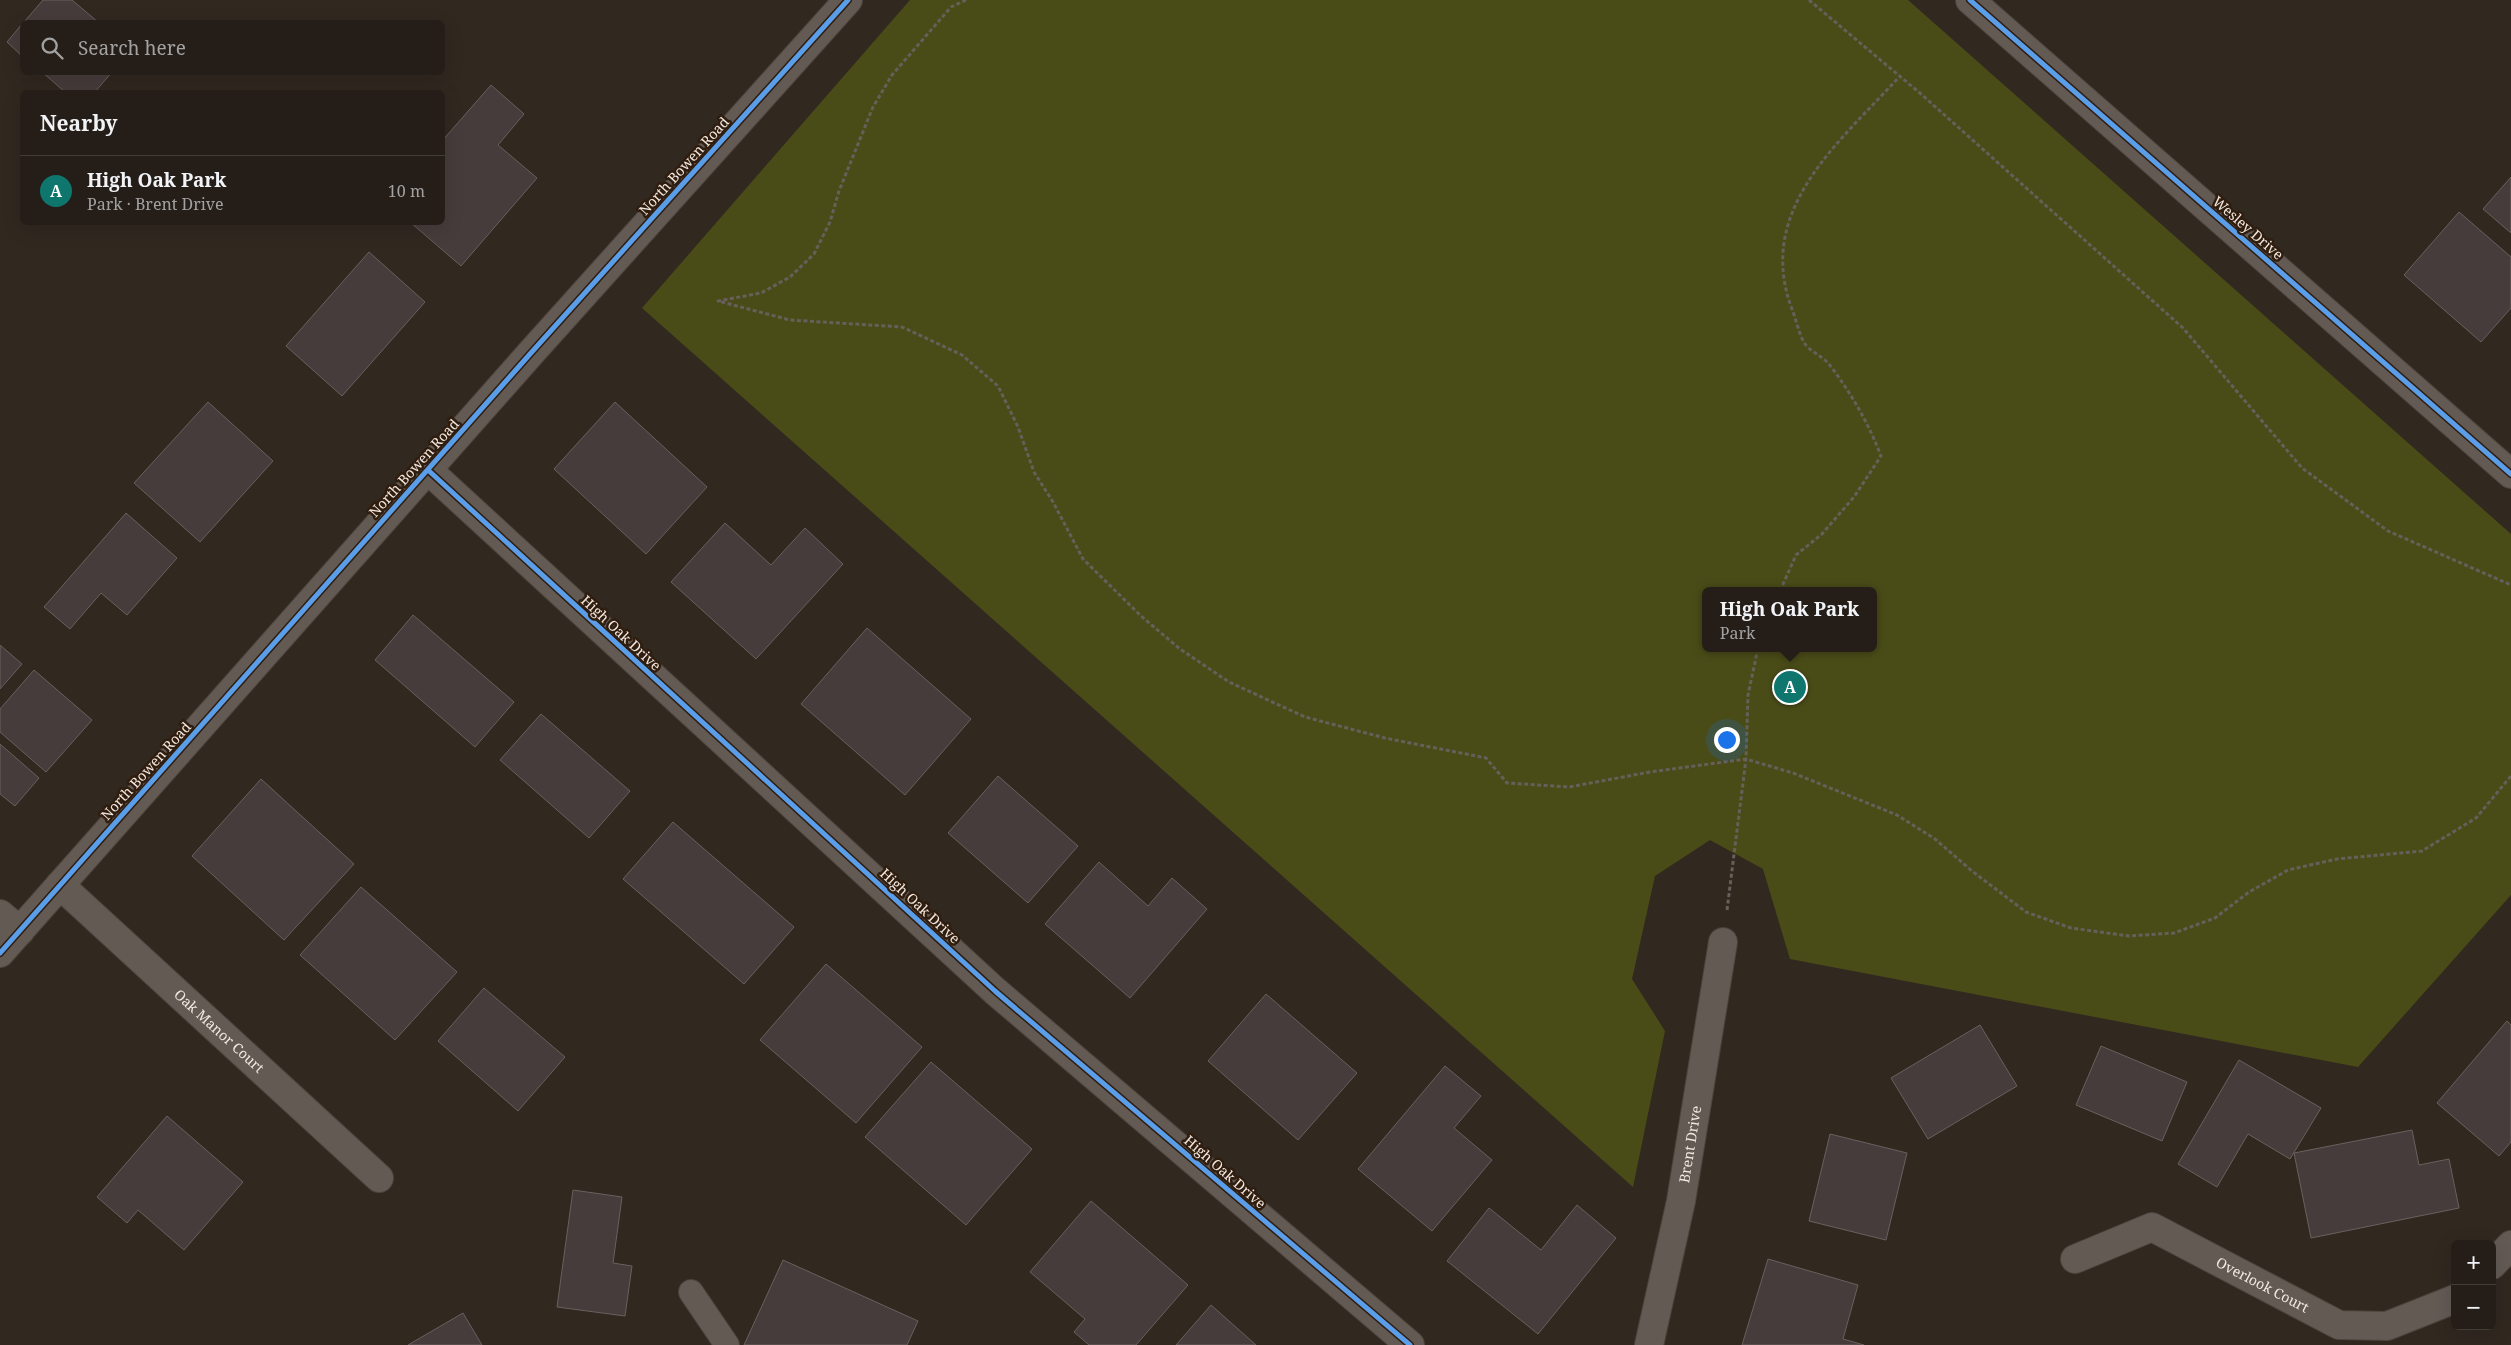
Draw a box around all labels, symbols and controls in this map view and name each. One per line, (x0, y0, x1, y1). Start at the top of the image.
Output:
search box (20, 20, 445, 75)
icon: search (38, 34, 66, 62)
text: Search here (78, 35, 186, 61)
text: Nearby (40, 109, 118, 137)
street label: North Bowen Road (634, 112, 733, 219)
text: High Oak Park (87, 167, 226, 193)
text: A (50, 180, 62, 202)
text: 10 m (388, 180, 425, 202)
street label: Wesley Drive (2209, 192, 2288, 264)
text: Park · Brent Drive (87, 193, 224, 215)
street label: North Bowen Road (364, 414, 463, 521)
popup (1702, 587, 1877, 652)
street label: High Oak Drive (577, 591, 665, 675)
text: High Oak Park (1720, 596, 1859, 622)
text: Park (1720, 622, 1755, 644)
pin: A (1774, 668, 1806, 706)
street label: North Bowen Road (96, 717, 195, 824)
your location (1714, 727, 1740, 753)
street label: High Oak Drive (876, 864, 964, 948)
street label: Oak Manor Court (170, 985, 268, 1077)
street label: Brent Drive (1674, 1104, 1705, 1184)
street label: High Oak Drive (1180, 1131, 1270, 1212)
map controls (2451, 1240, 2496, 1330)
button: + (2451, 1240, 2496, 1285)
street label: Overlook Court (2213, 1252, 2312, 1317)
button: − (2451, 1285, 2496, 1330)

